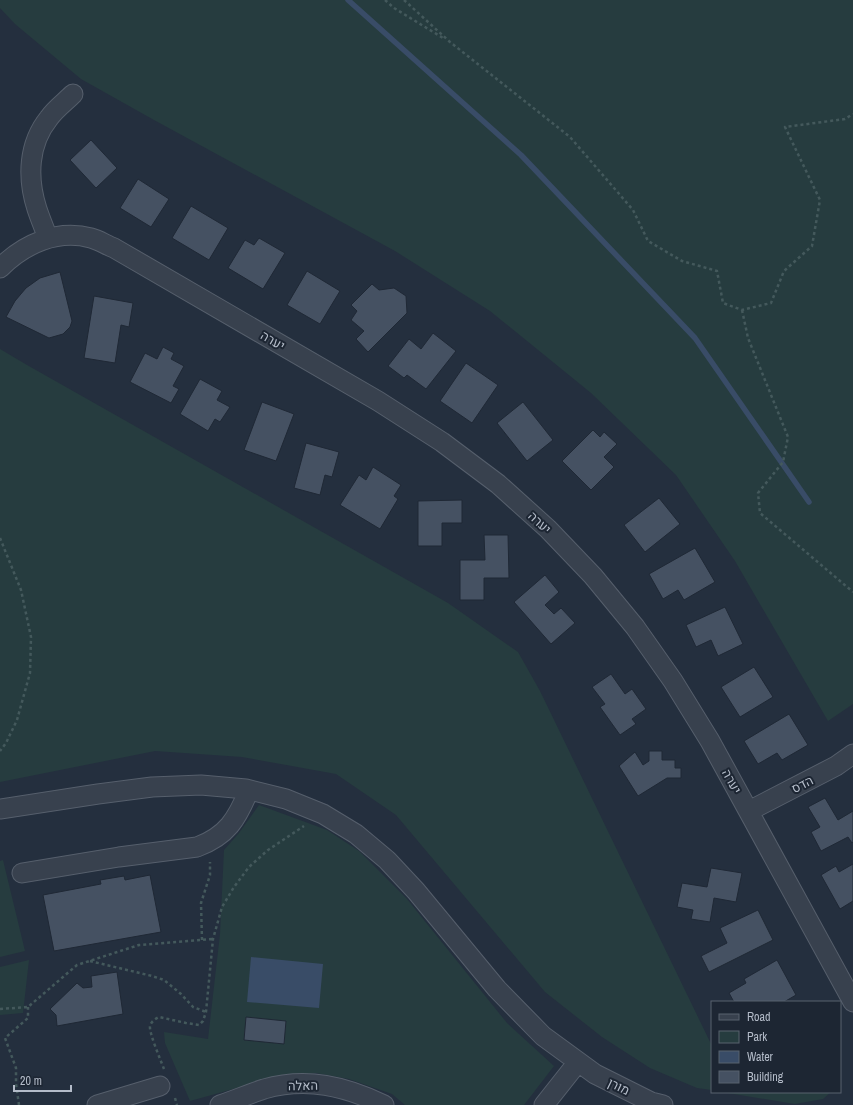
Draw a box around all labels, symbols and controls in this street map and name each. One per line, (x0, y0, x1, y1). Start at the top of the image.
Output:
street label: יערה (257, 327, 288, 354)
street label: יערה (525, 507, 555, 537)
street label: יערה (718, 766, 745, 797)
street label: הדס (788, 772, 816, 797)
legend (711, 1001, 841, 1093)
text: Road (747, 1009, 771, 1025)
text: Park (747, 1029, 767, 1045)
text: Water (747, 1049, 774, 1065)
scale bar (14, 1067, 71, 1093)
text: Building (747, 1069, 784, 1085)
text: 20 m (20, 1073, 42, 1089)
street label: מורן (605, 1074, 632, 1099)
street label: האלה (288, 1077, 318, 1094)

